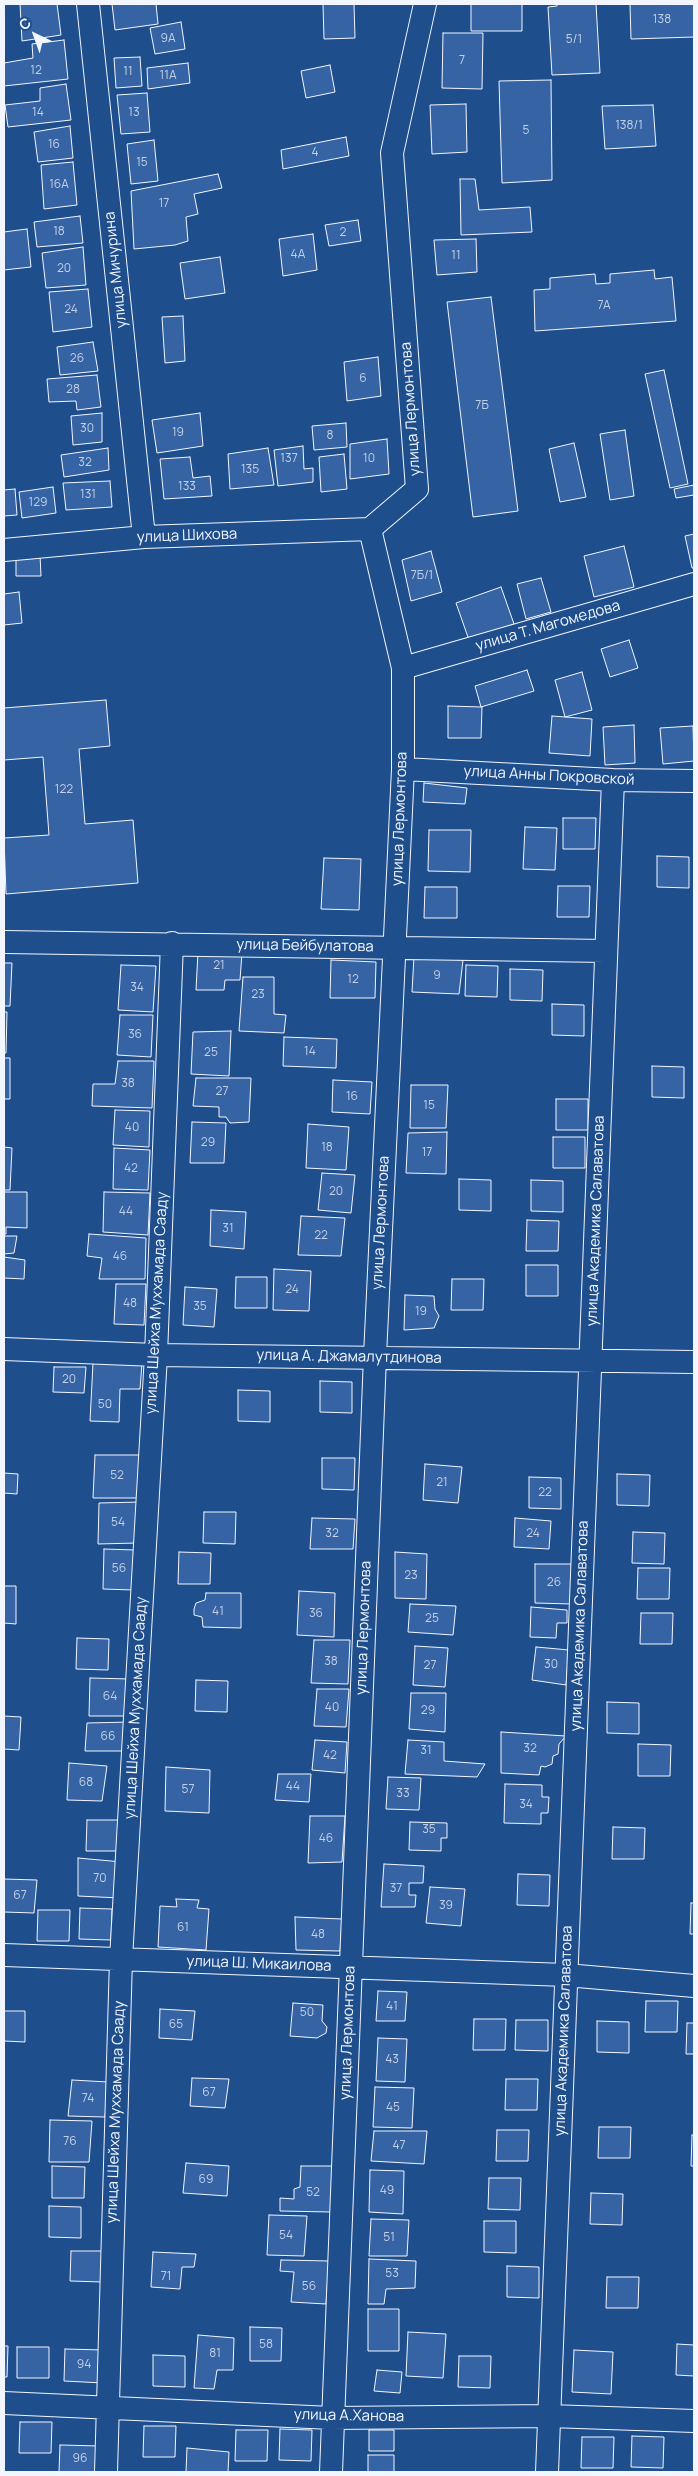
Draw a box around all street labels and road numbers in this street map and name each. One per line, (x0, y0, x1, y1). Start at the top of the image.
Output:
street label: улица Мичурина (101, 211, 131, 329)
street label: улица Лермонтова (397, 341, 425, 477)
street label: улица Шихова (137, 525, 237, 547)
street label: улица Т. Магомедова (474, 597, 622, 655)
street label: улица Лермонтова (389, 752, 411, 886)
street label: улица Анны Покровской (463, 763, 635, 789)
street label: улица Бейбулатова (236, 936, 374, 956)
street label: улица Академика Салаватова (583, 1115, 609, 1327)
street label: улица Лермонтова (368, 1155, 394, 1291)
street label: улица Шейха Муххамада Сааду (142, 1191, 172, 1415)
street label: улица А. Джамалутдинова (256, 1346, 442, 1368)
street label: улица Академика Салаватова (567, 1520, 593, 1732)
street label: улица Лермонтова (353, 1561, 375, 1695)
street label: улица Шейха Муххамада Сааду (121, 1596, 151, 1820)
street label: улица Академика Салаватова (551, 1925, 577, 2137)
street label: улица Ш. Микаилова (186, 1952, 332, 1976)
street label: улица Лермонтова (337, 1966, 359, 2100)
street label: улица Шейха Муххамада Сааду (103, 2000, 129, 2224)
street label: улица А.Ханова (294, 2406, 404, 2426)

